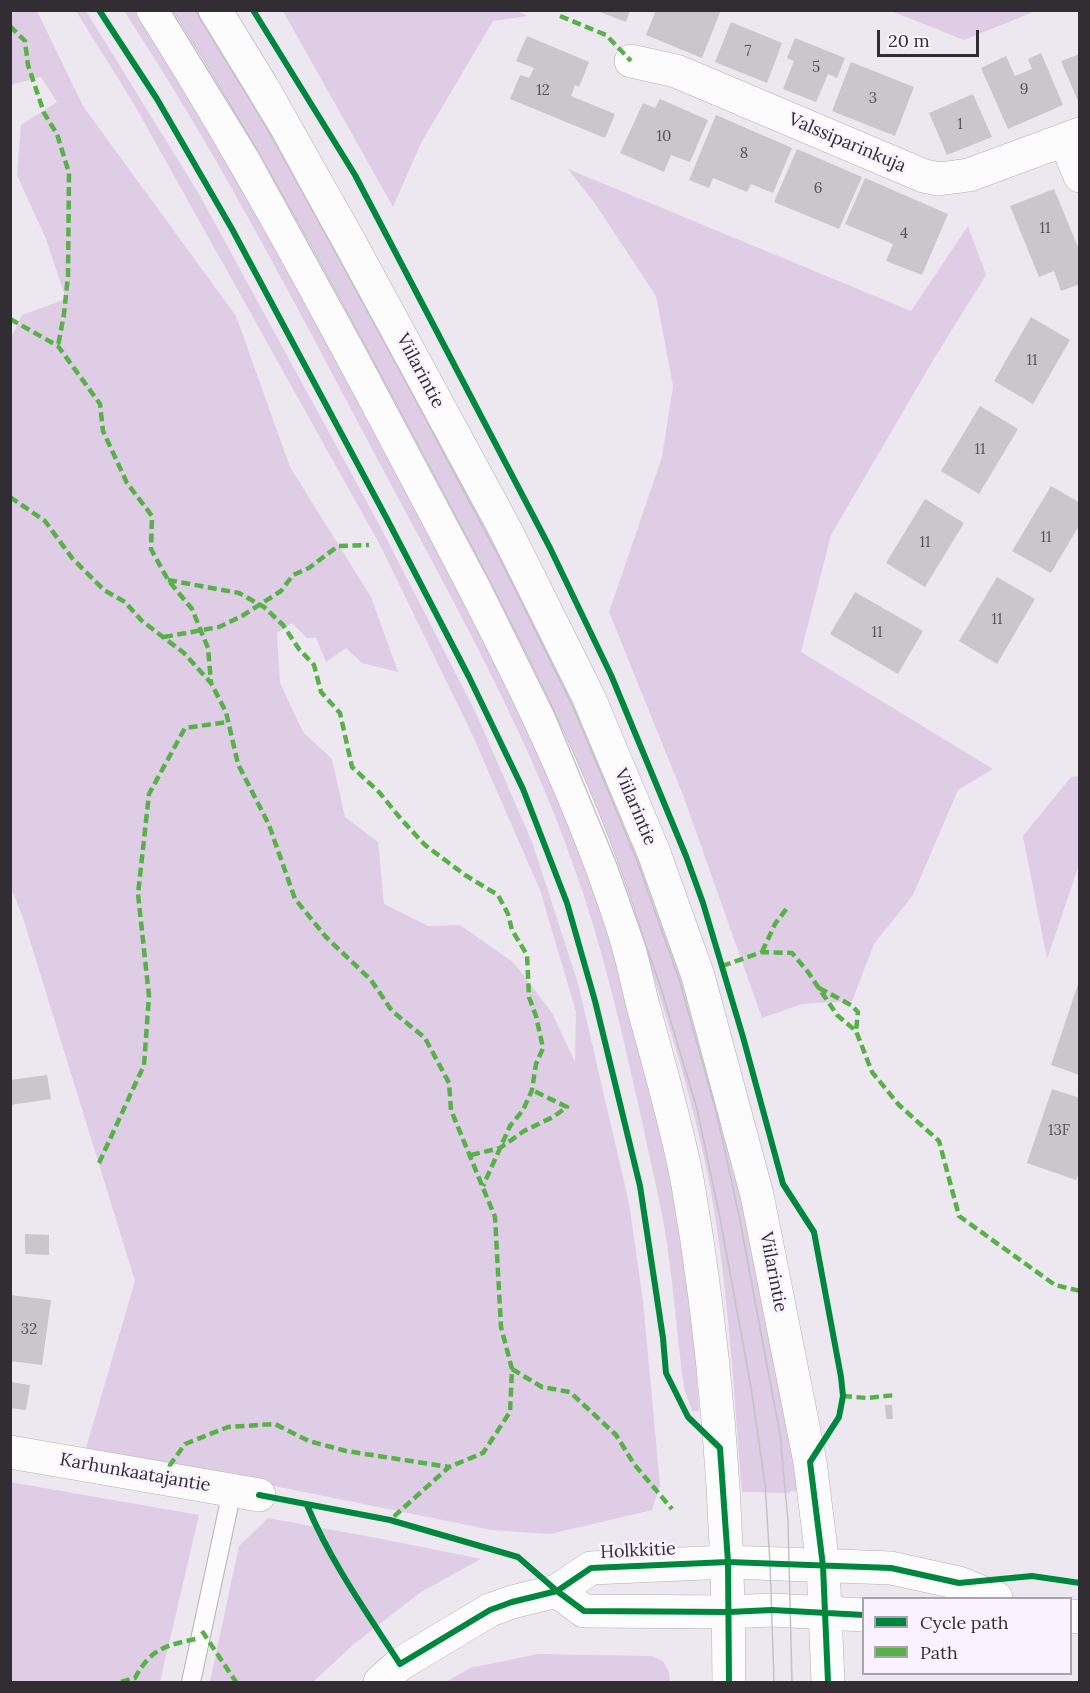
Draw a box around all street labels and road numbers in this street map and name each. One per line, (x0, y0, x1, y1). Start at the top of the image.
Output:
street label: Valssiparinkuja (785, 109, 909, 177)
street label: Viilarintie (391, 330, 449, 412)
street label: Viilarintie (609, 765, 661, 849)
street label: Viilarintie (755, 1230, 791, 1314)
street label: Karhunkaatajantie (58, 1449, 212, 1497)
street label: Holkkitie (600, 1538, 676, 1564)

